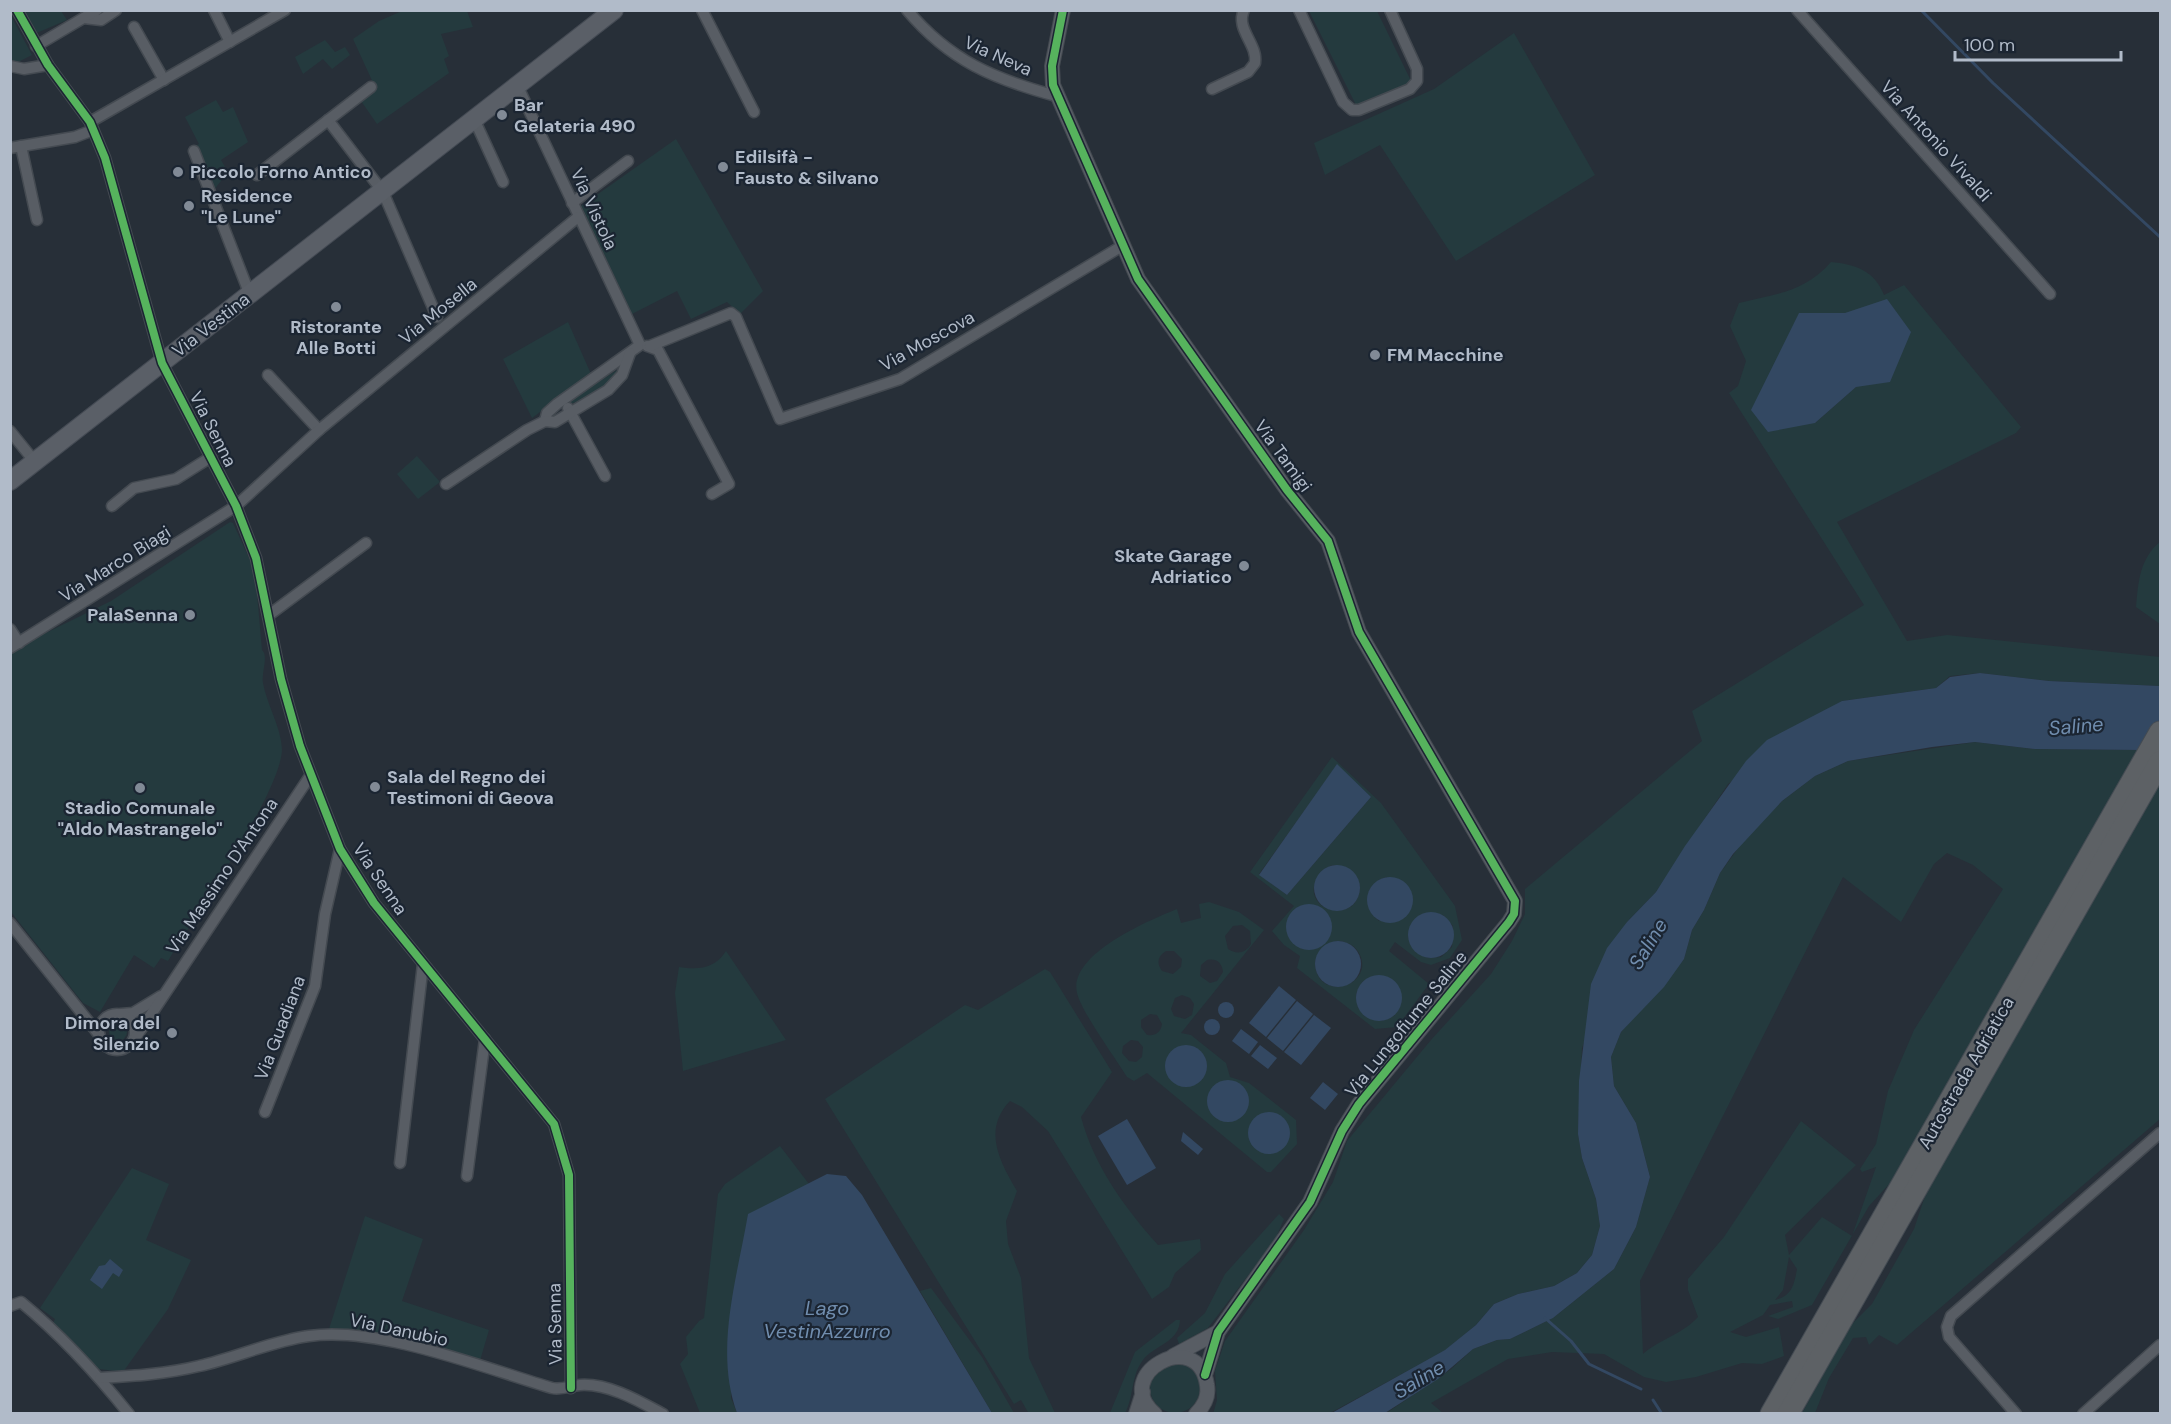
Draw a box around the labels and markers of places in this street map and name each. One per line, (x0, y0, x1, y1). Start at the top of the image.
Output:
place label: Bar Gelateria 490 (514, 93, 635, 138)
marker: Bar Gelateria 490 (495, 108, 509, 122)
place label: Edilsifà - Fausto & Silvano (735, 145, 879, 190)
place label: Piccolo Forno Antico (190, 160, 372, 184)
marker: Edilsifà - Fausto & Silvano (716, 160, 730, 174)
marker: Piccolo Forno Antico (171, 165, 185, 179)
place label: Residence "Le Lune" (201, 184, 293, 229)
marker: Residence "Le Lune" (182, 199, 196, 213)
marker: Ristorante Alle Botti (329, 300, 343, 314)
place label: Ristorante Alle Botti (290, 315, 382, 360)
place label: FM Macchine (1387, 343, 1504, 367)
marker: FM Macchine (1368, 348, 1382, 362)
place label: Skate Garage Adriatico (1114, 544, 1232, 589)
marker: Skate Garage Adriatico (1237, 559, 1251, 573)
place label: PalaSenna (87, 603, 178, 627)
marker: PalaSenna (183, 608, 197, 622)
place label: Sala del Regno dei Testimoni di Geova (387, 765, 554, 810)
marker: Sala del Regno dei Testimoni di Geova (368, 780, 382, 794)
marker: Stadio Comunale "Aldo Mastrangelo" (133, 781, 147, 795)
place label: Stadio Comunale "Aldo Mastrangelo" (57, 796, 223, 841)
place label: Dimora del Silenzio (65, 1011, 160, 1056)
marker: Dimora del Silenzio (165, 1026, 179, 1040)

